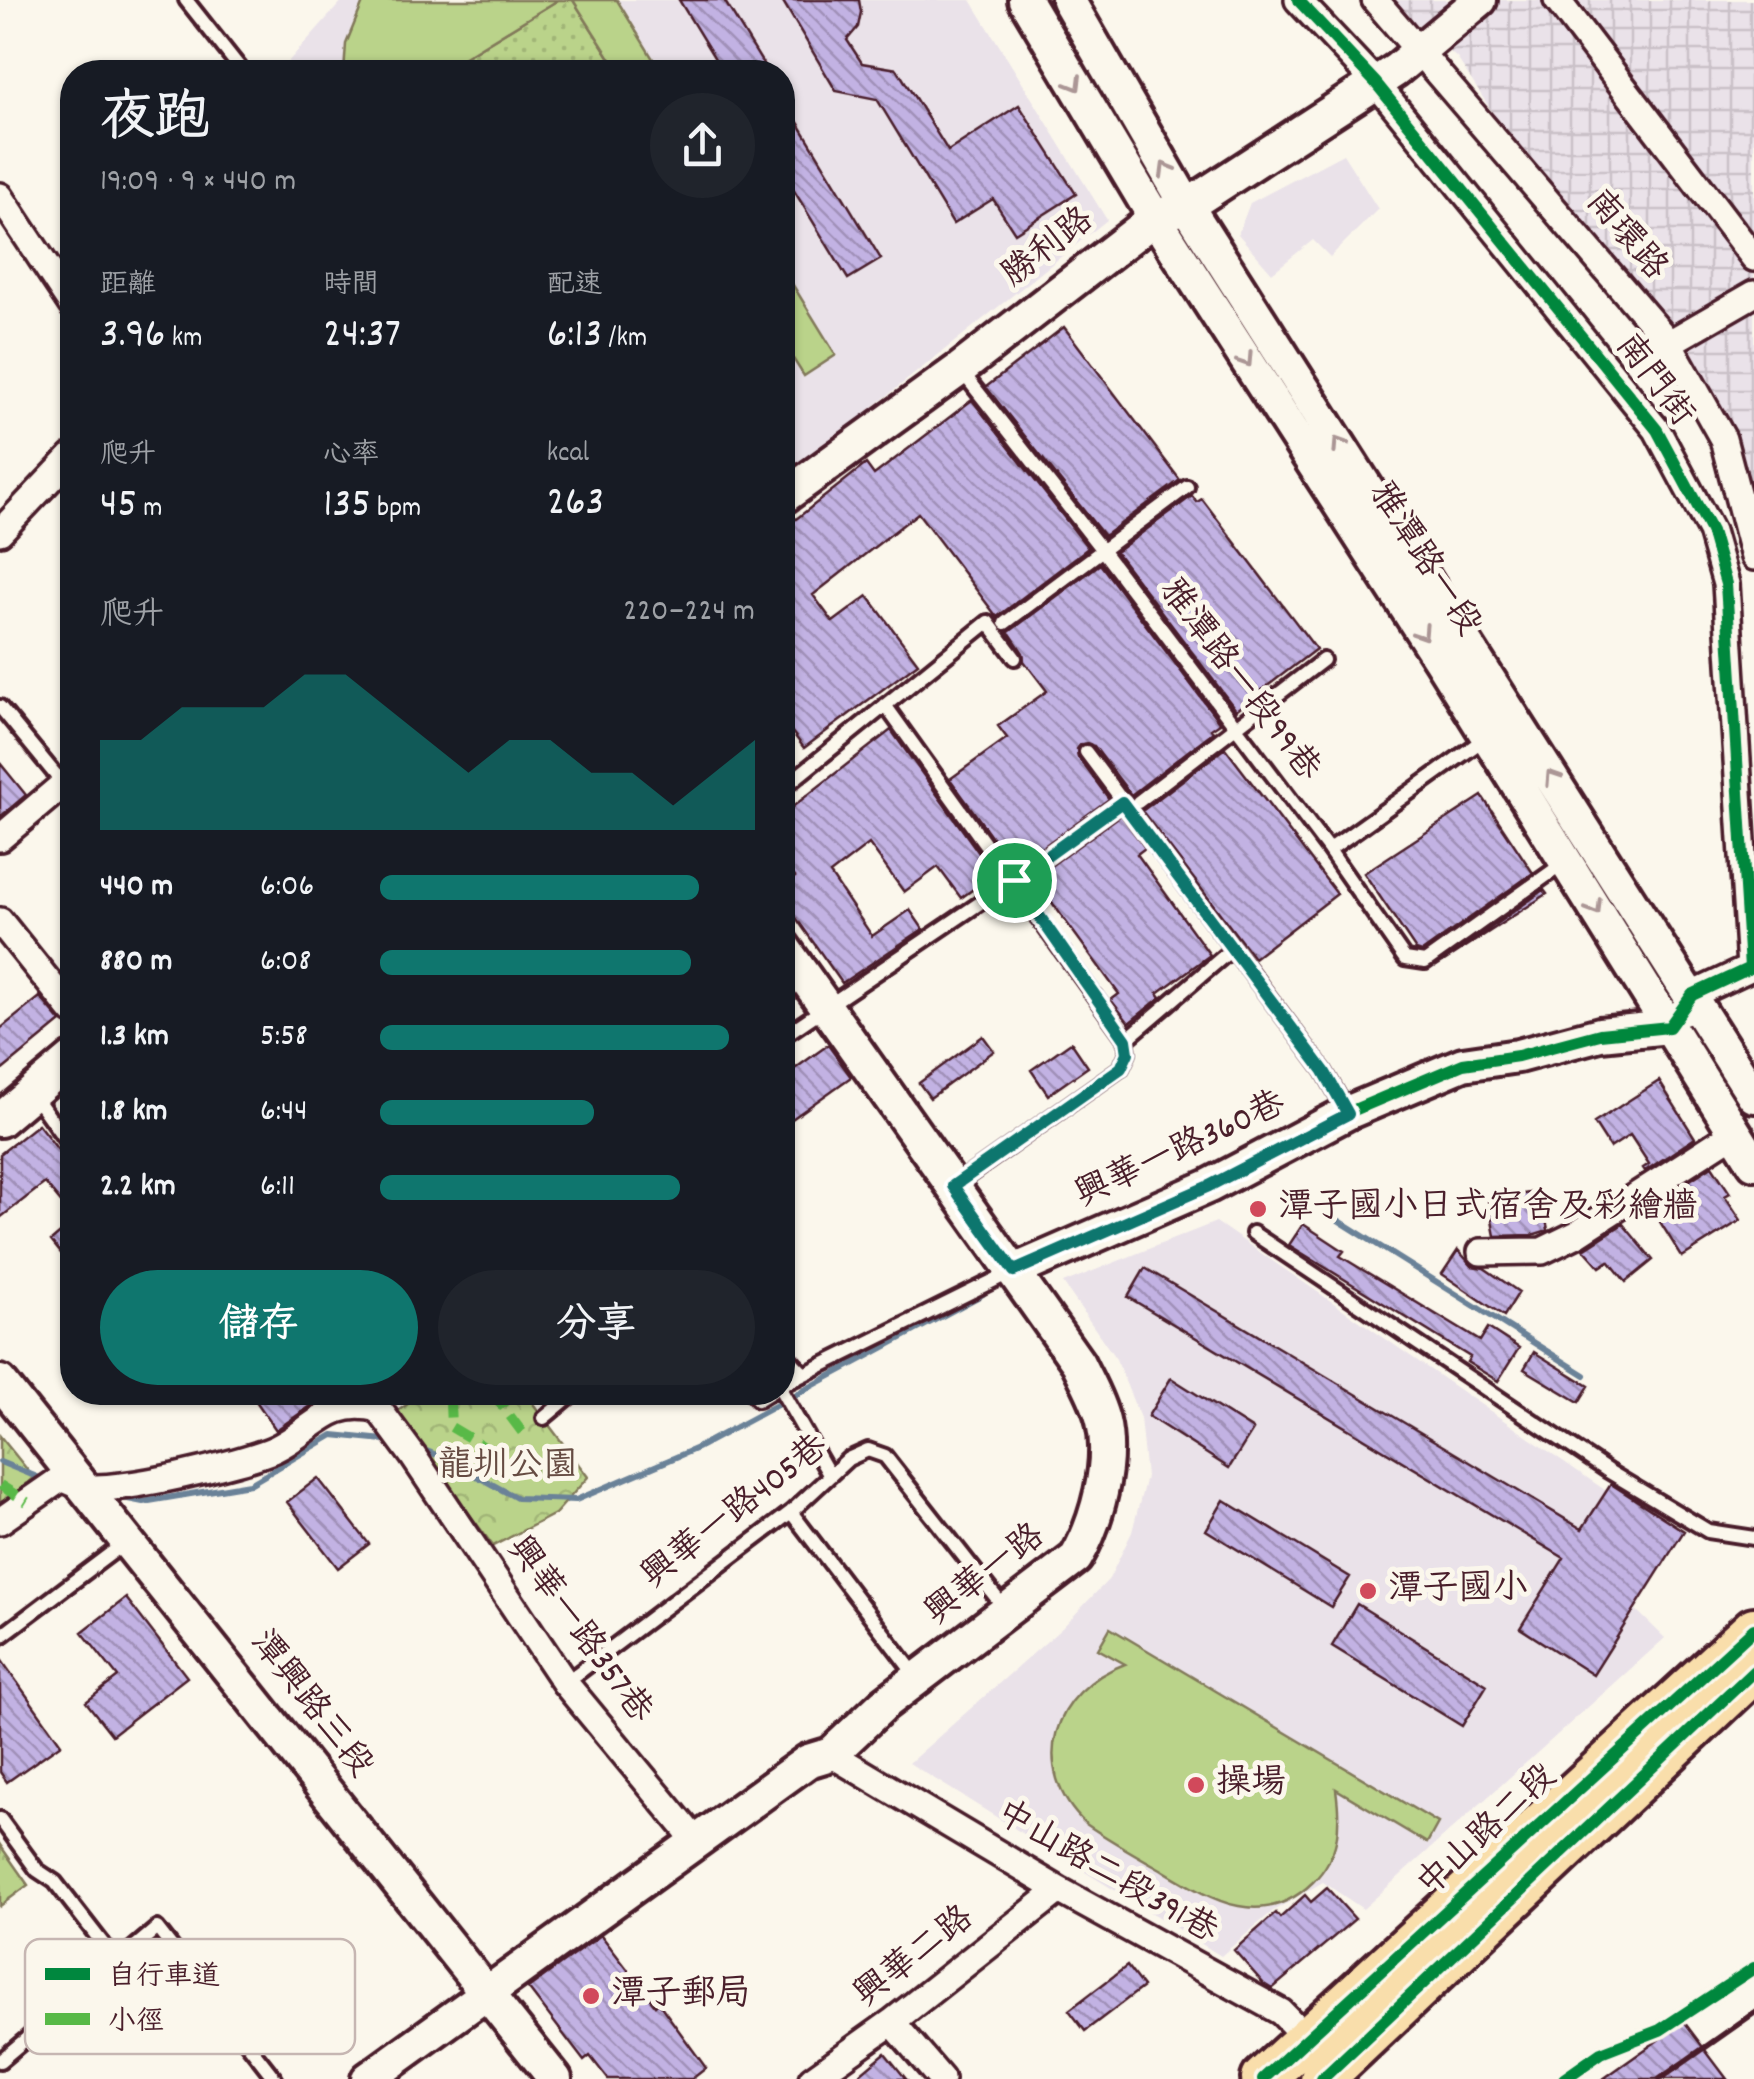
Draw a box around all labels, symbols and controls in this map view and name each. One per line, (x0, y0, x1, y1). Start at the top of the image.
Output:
one-way arrow (1063, 73, 1082, 91)
text: 夜跑 (100, 83, 210, 162)
button: share (650, 93, 755, 198)
text: 19:09 · 9 × 440 m (100, 160, 296, 206)
one-way arrow (1159, 162, 1178, 180)
street label: 南環路 (1572, 180, 1678, 292)
street label: 勝利路 (992, 197, 1106, 301)
text: 距離 (100, 267, 156, 307)
text: 時間 (323, 267, 379, 307)
text: 配速 (547, 267, 603, 307)
text: 3.96 (100, 307, 165, 367)
text: 24:37 (323, 307, 401, 367)
text: 6:13 (547, 307, 602, 367)
text: km (165, 320, 203, 360)
text: /km (602, 320, 647, 360)
street label: 南門街 (1601, 324, 1705, 438)
one-way arrow (1234, 349, 1253, 367)
text: kcal (547, 435, 589, 475)
text: 爬升 (100, 437, 156, 477)
text: 心率 (323, 437, 379, 477)
one-way arrow (1333, 437, 1352, 455)
street label: 雅潭路一段 (1354, 473, 1492, 647)
text: 263 (547, 475, 604, 535)
text: 45 (100, 477, 137, 537)
text: 135 (323, 477, 371, 537)
text: m (137, 490, 163, 530)
text: bpm (371, 490, 421, 530)
street label: 雅潭路一段99巷 (1145, 569, 1331, 793)
text: 220–224 m (623, 590, 755, 636)
text: 爬升 (100, 594, 164, 640)
one-way arrow (1410, 622, 1429, 640)
one-way arrow (1545, 770, 1564, 788)
pin (972, 838, 1057, 923)
icon: arrive (987, 853, 1042, 908)
text: 440 m (100, 865, 173, 911)
text: 6:06 (260, 865, 314, 911)
one-way arrow (1583, 898, 1602, 916)
text: 880 m (100, 940, 172, 986)
text: 6:08 (260, 940, 311, 986)
text: 1.3 km (100, 1015, 169, 1061)
text: 5:58 (260, 1015, 308, 1061)
street label: 興華一路360巷 (1068, 1080, 1294, 1222)
text: 1.8 km (100, 1090, 168, 1136)
text: 6:44 (260, 1090, 308, 1136)
text: 2.2 km (100, 1165, 176, 1211)
text: 6:11 (260, 1165, 295, 1211)
place label: 潭子國小日式宿舍及彩繪牆 (1278, 1184, 1698, 1234)
marker: 潭子國小日式宿舍及彩繪牆 (1247, 1198, 1269, 1220)
button: 儲存 (100, 1270, 418, 1385)
button: 分享 (438, 1270, 755, 1385)
street label: 興華一路405巷 (632, 1424, 840, 1602)
park label: 龍圳公園 (438, 1443, 578, 1493)
street label: 興華一路 (915, 1513, 1057, 1639)
street label: 興華一路357巷 (493, 1527, 663, 1735)
place label: 潭子國小 (1388, 1566, 1528, 1616)
marker: 潭子國小 (1357, 1580, 1379, 1602)
street label: 潭興路三段 (236, 1621, 384, 1789)
street label: 中山路二段 (1407, 1754, 1569, 1910)
place label: 操場 (1216, 1760, 1286, 1810)
marker: 操場 (1185, 1774, 1207, 1796)
street label: 中山路二段391巷 (986, 1790, 1226, 1958)
street label: 興華二路 (844, 1895, 986, 2021)
legend (25, 1939, 355, 2054)
text: 自行車道 (108, 1959, 220, 1999)
place label: 潭子郵局 (611, 1971, 751, 2021)
marker: 潭子郵局 (580, 1985, 602, 2007)
text: 小徑 (108, 2004, 164, 2044)

